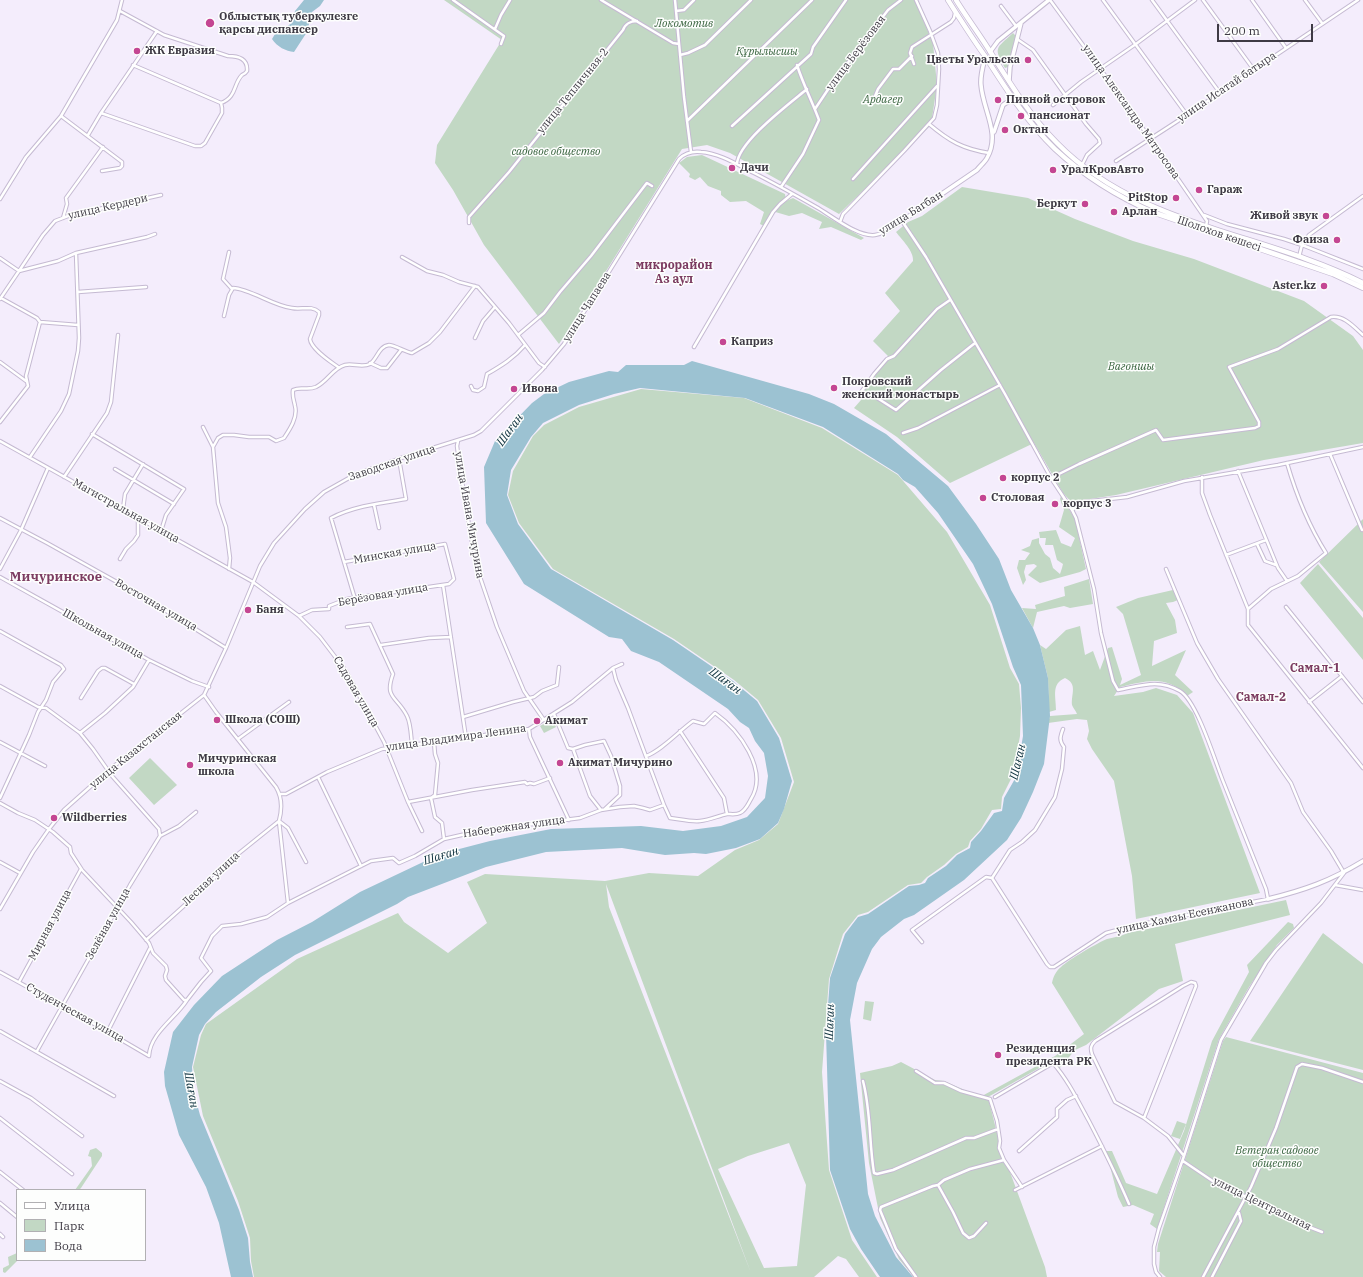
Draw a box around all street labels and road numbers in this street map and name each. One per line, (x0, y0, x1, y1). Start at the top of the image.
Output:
street label: улица Берёзовая (823, 13, 889, 93)
street label: улица Александра Матросова (1079, 42, 1183, 182)
street label: улица Тепличная-2 (534, 46, 612, 136)
street label: улица Исатай батыра (1175, 49, 1279, 125)
street label: улица Багбан (877, 188, 945, 238)
street label: улица Кердери (67, 191, 149, 223)
street label: Шолохов көшесі (1175, 213, 1263, 255)
street label: улица Чапаева (560, 269, 614, 345)
street label: Заводская улица (347, 442, 437, 484)
street label: улица Ивана Мичурина (451, 450, 487, 580)
street label: Магистральная улица (70, 476, 182, 546)
street label: Минская улица (353, 539, 437, 567)
street label: Восточная улица (113, 576, 199, 634)
street label: Берёзовая улица (337, 581, 429, 609)
street label: Школьная улица (60, 606, 146, 662)
street label: Садовая улица (330, 654, 382, 730)
street label: улица Казахстанская (87, 709, 185, 791)
street label: улица Владимира Ленина (385, 722, 527, 754)
street label: Набережная улица (462, 813, 566, 841)
street label: Лесная улица (180, 849, 242, 909)
street label: Зелёная улица (83, 886, 133, 962)
street label: Мирная улица (26, 887, 74, 963)
street label: улица Хамзы Есенжанова (1115, 895, 1255, 937)
street label: Студенческая улица (24, 980, 126, 1046)
street label: улица Центральная (1211, 1174, 1313, 1234)

